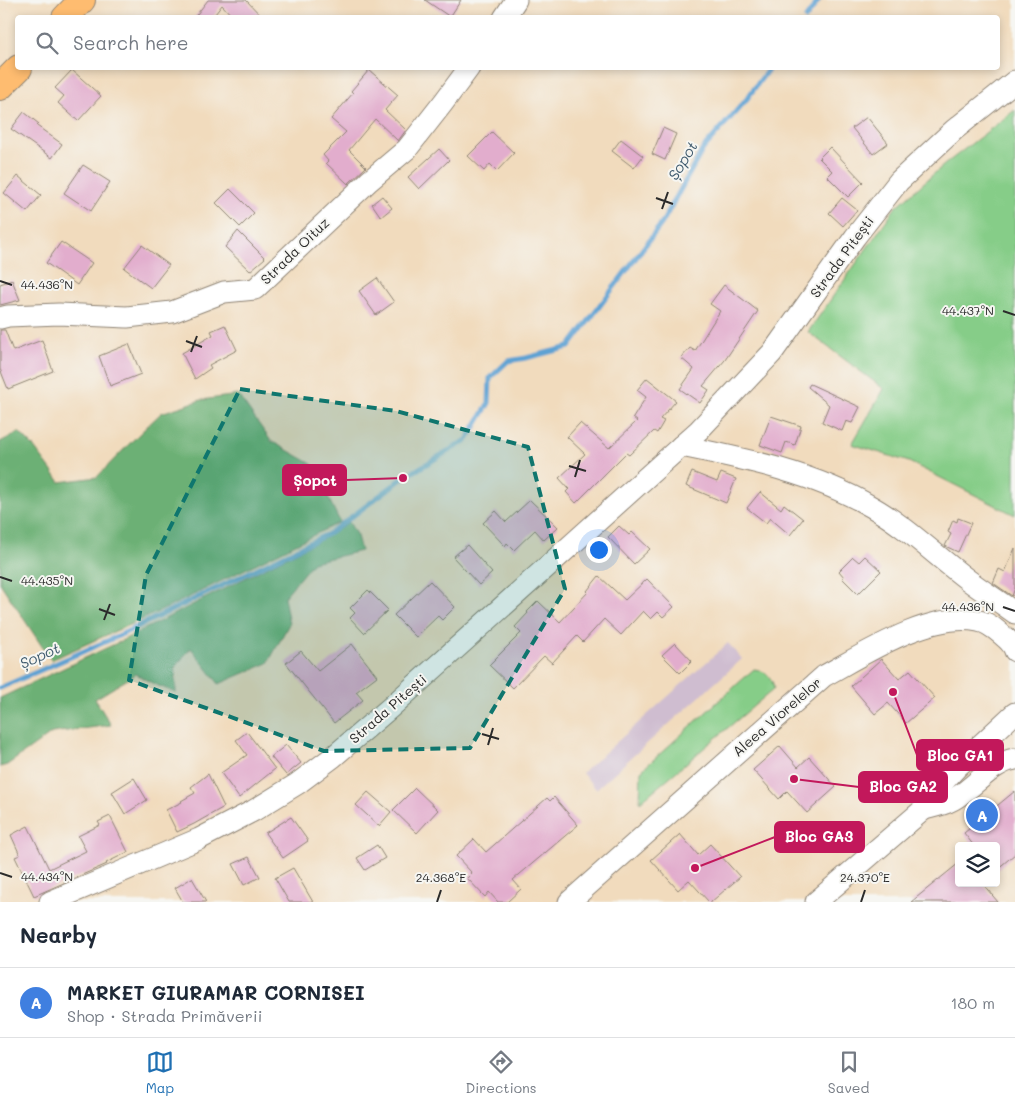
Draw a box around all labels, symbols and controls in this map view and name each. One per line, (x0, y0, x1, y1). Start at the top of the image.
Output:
search box (15, 15, 1000, 70)
icon: search (33, 29, 61, 57)
text: Search here (73, 30, 189, 55)
water label: Șopot (663, 137, 702, 184)
street label: Strada Pitești (805, 212, 878, 301)
street label: Strada Oituz (256, 213, 333, 288)
text: 44.436°N (21, 276, 73, 292)
text: 44.437°N (942, 302, 994, 318)
callout: Șopot (283, 465, 346, 495)
text: Șopot (293, 470, 337, 491)
your location (586, 537, 612, 563)
text: 44.435°N (21, 572, 73, 588)
text: 44.436°N (942, 598, 994, 614)
water label: Șopot (16, 637, 63, 674)
street label: Strada Pitești (345, 670, 430, 748)
street label: Aleea Viorelelor (728, 673, 825, 761)
callout: Bloc GA1 (917, 740, 1003, 770)
text: Bloc GA1 (927, 745, 993, 765)
callout: Bloc GA2 (859, 772, 947, 802)
text: Bloc GA2 (869, 776, 937, 796)
pin: A (966, 796, 998, 834)
callout: Bloc GA3 (775, 822, 864, 852)
text: Bloc GA3 (785, 826, 853, 846)
map controls (955, 842, 1000, 887)
button: layers (955, 842, 1000, 887)
text: 44.434°N (21, 868, 73, 884)
text: 24.368°E (416, 869, 466, 885)
text: 24.370°E (840, 869, 890, 885)
text: Nearby (20, 921, 97, 948)
text: MARKET GIURAMAR CORNISEI (67, 980, 365, 1005)
text: A (30, 992, 42, 1013)
text: 180 m (950, 992, 995, 1013)
text: Shop · Strada Primăverii (67, 1005, 263, 1026)
tab: Map (146, 1048, 174, 1097)
tab: Directions (465, 1048, 537, 1097)
tab: Saved (828, 1048, 869, 1097)

